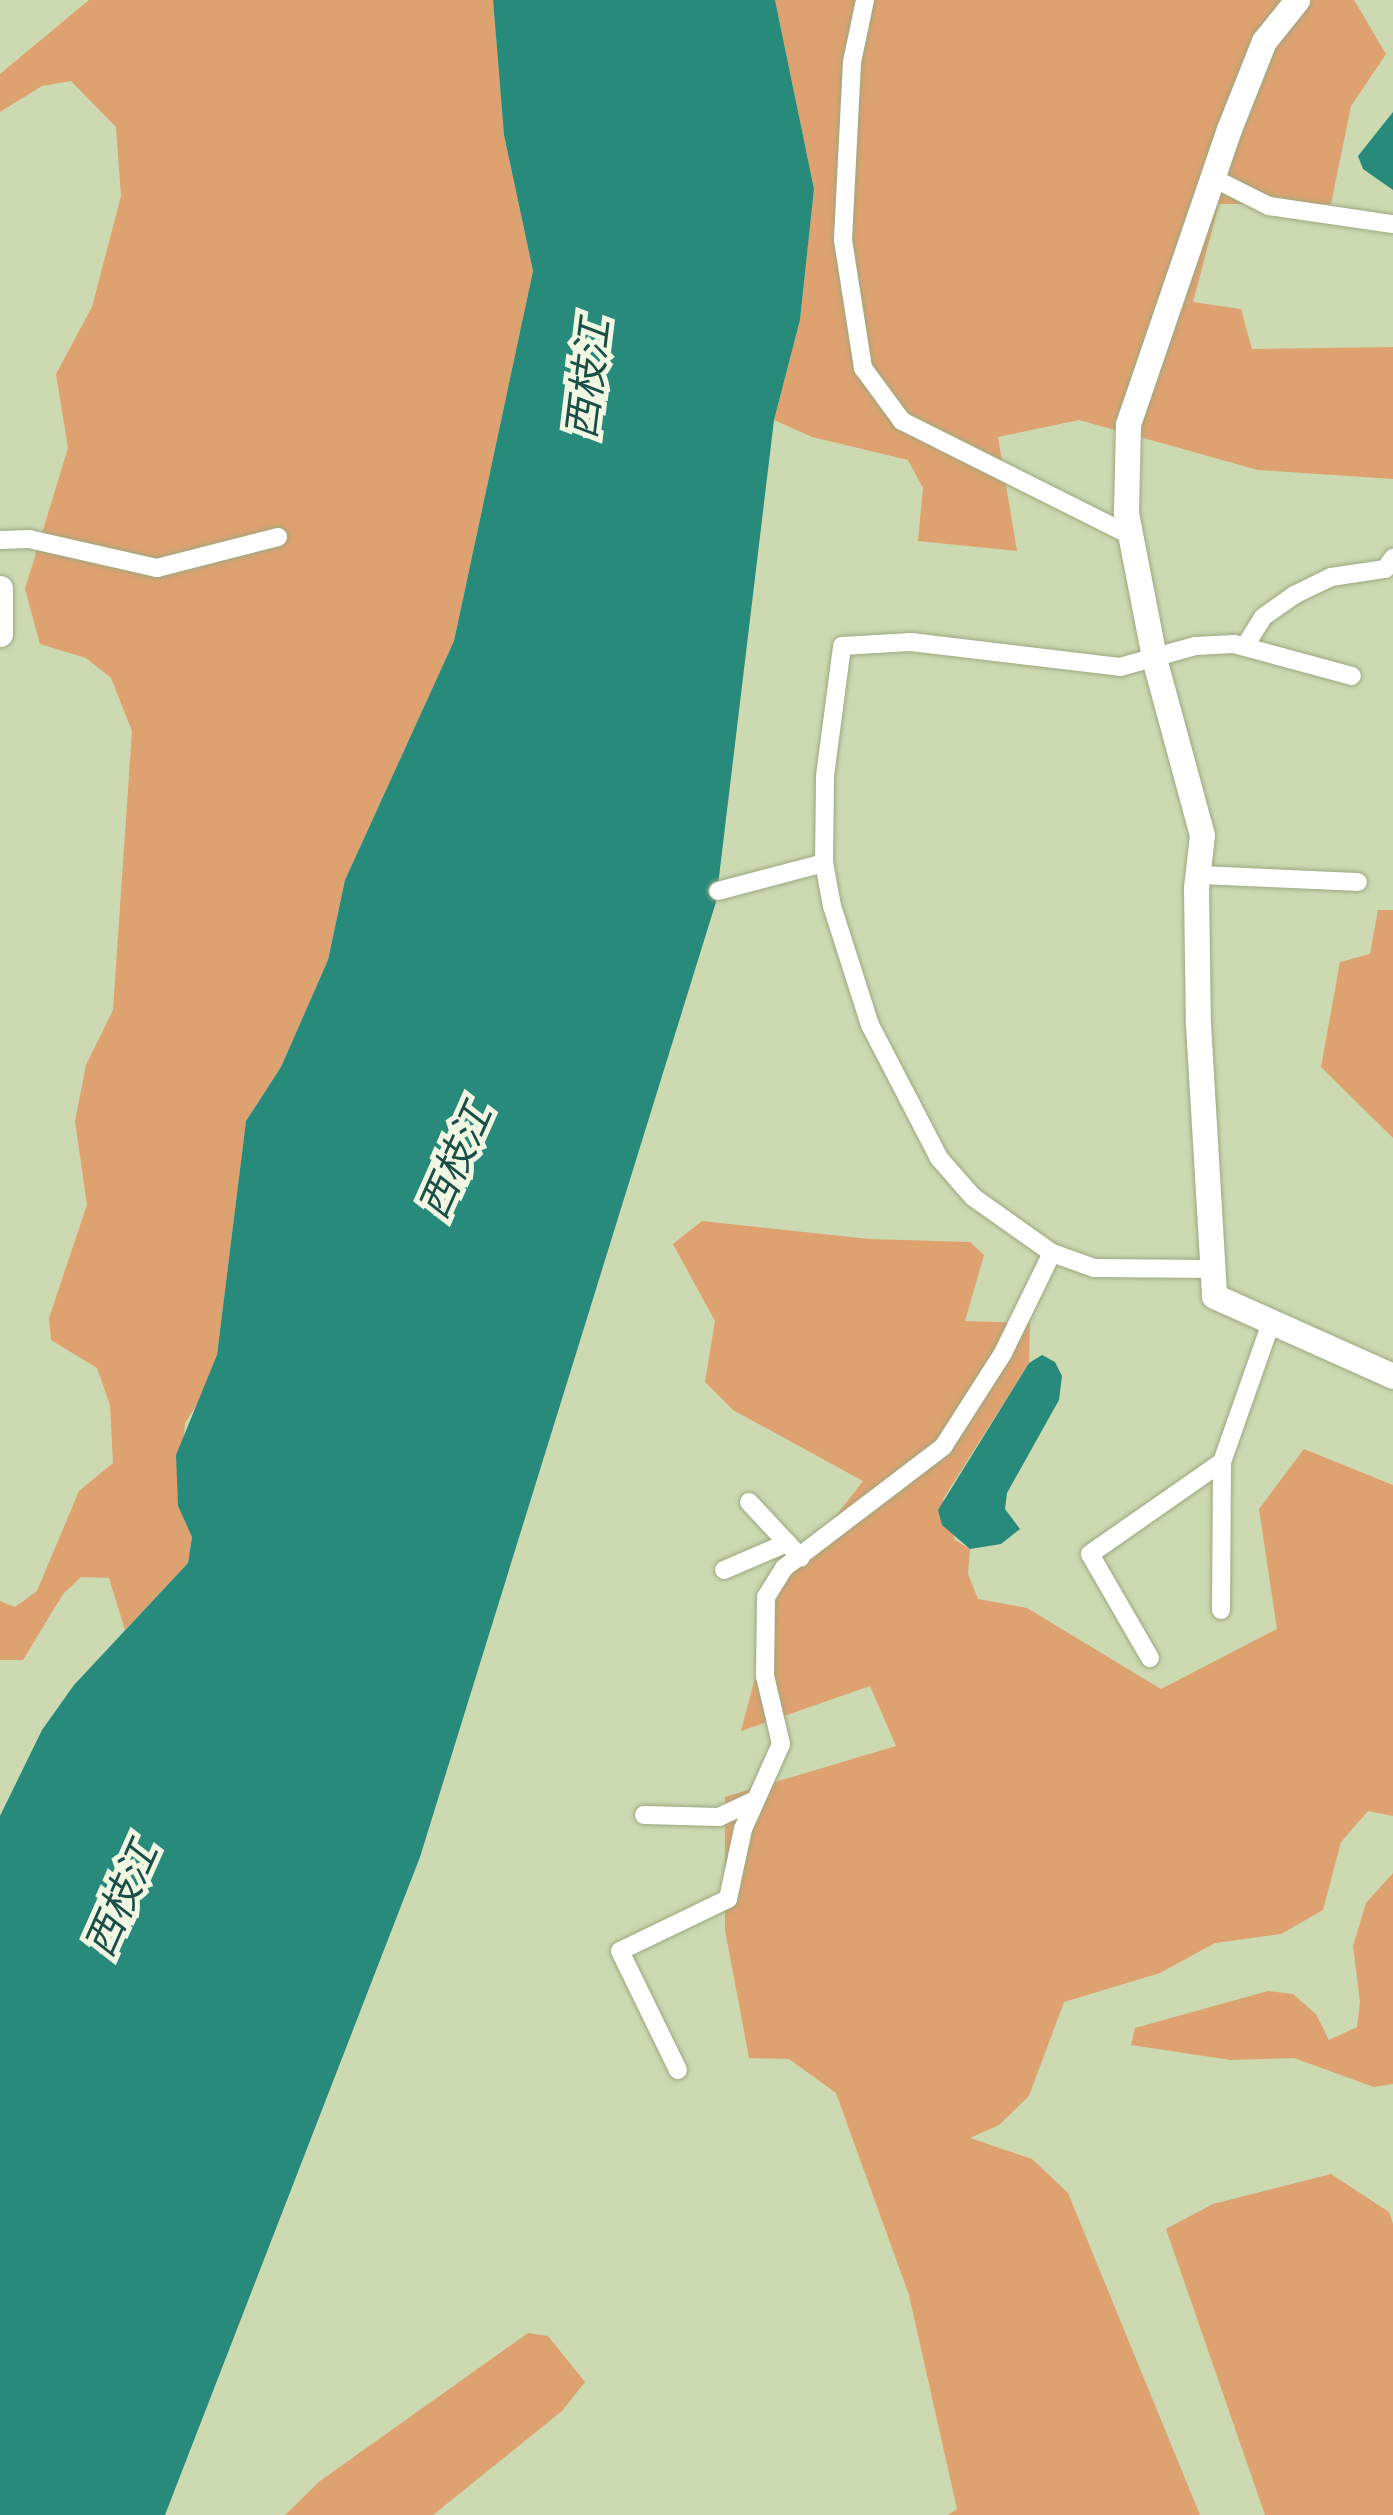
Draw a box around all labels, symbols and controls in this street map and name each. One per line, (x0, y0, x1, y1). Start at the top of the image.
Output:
water label: 西枝江 (557, 317, 619, 441)
water label: 西枝江 (409, 1096, 501, 1226)
water label: 西枝江 (75, 1834, 167, 1964)

